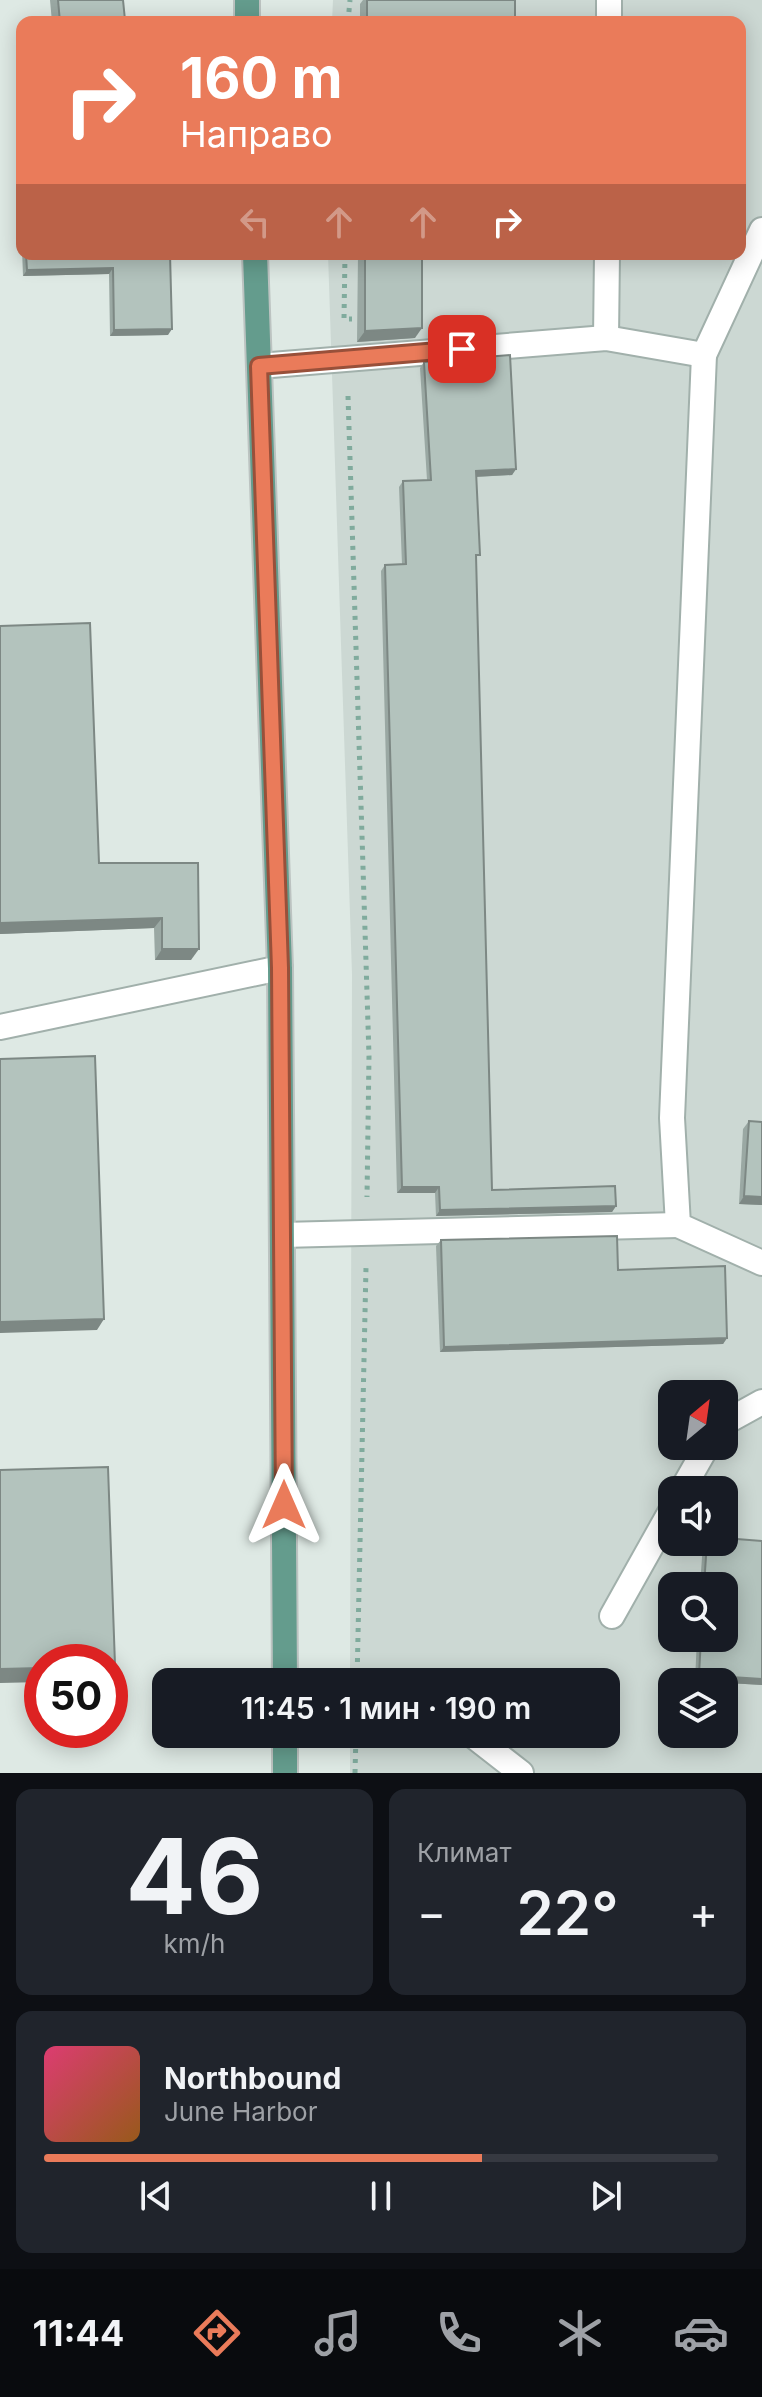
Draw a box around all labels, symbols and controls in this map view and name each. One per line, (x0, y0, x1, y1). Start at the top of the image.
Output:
text: 160 m (180, 44, 343, 112)
icon: right (48, 48, 152, 152)
text: Направо (180, 112, 333, 156)
icon: left (233, 200, 277, 244)
icon: ahead (317, 200, 361, 244)
icon: ahead (401, 200, 445, 244)
icon: right (485, 200, 529, 244)
pin (428, 315, 496, 383)
icon: arrive (440, 327, 484, 371)
north arrow (658, 1380, 738, 1460)
map controls (658, 1380, 738, 1748)
position arrow (242, 1463, 326, 1547)
button: sound (658, 1476, 738, 1556)
button: search (658, 1572, 738, 1652)
speed limit sign: 50 (24, 1644, 128, 1748)
button: layers (658, 1668, 738, 1748)
text: 11:45 · 1 мин · 190 m (241, 1690, 531, 1726)
text: 46 (126, 1813, 263, 1939)
text: Климат (417, 1837, 512, 1868)
text: 22° (516, 1877, 619, 1949)
text: − (417, 1886, 446, 1940)
text: + (689, 1886, 718, 1940)
text: km/h (164, 1928, 225, 1959)
text: Northbound (164, 2060, 341, 2096)
text: June Harbor (164, 2096, 317, 2127)
icon: previous (134, 2174, 178, 2218)
icon: pause (359, 2174, 403, 2218)
icon: next (584, 2174, 628, 2218)
icon: directions (189, 2305, 245, 2361)
icon: music (310, 2305, 366, 2361)
icon: phone (431, 2305, 487, 2361)
icon: climate (552, 2305, 608, 2361)
icon: car (673, 2305, 729, 2361)
text: 11:44 (33, 2311, 124, 2355)

